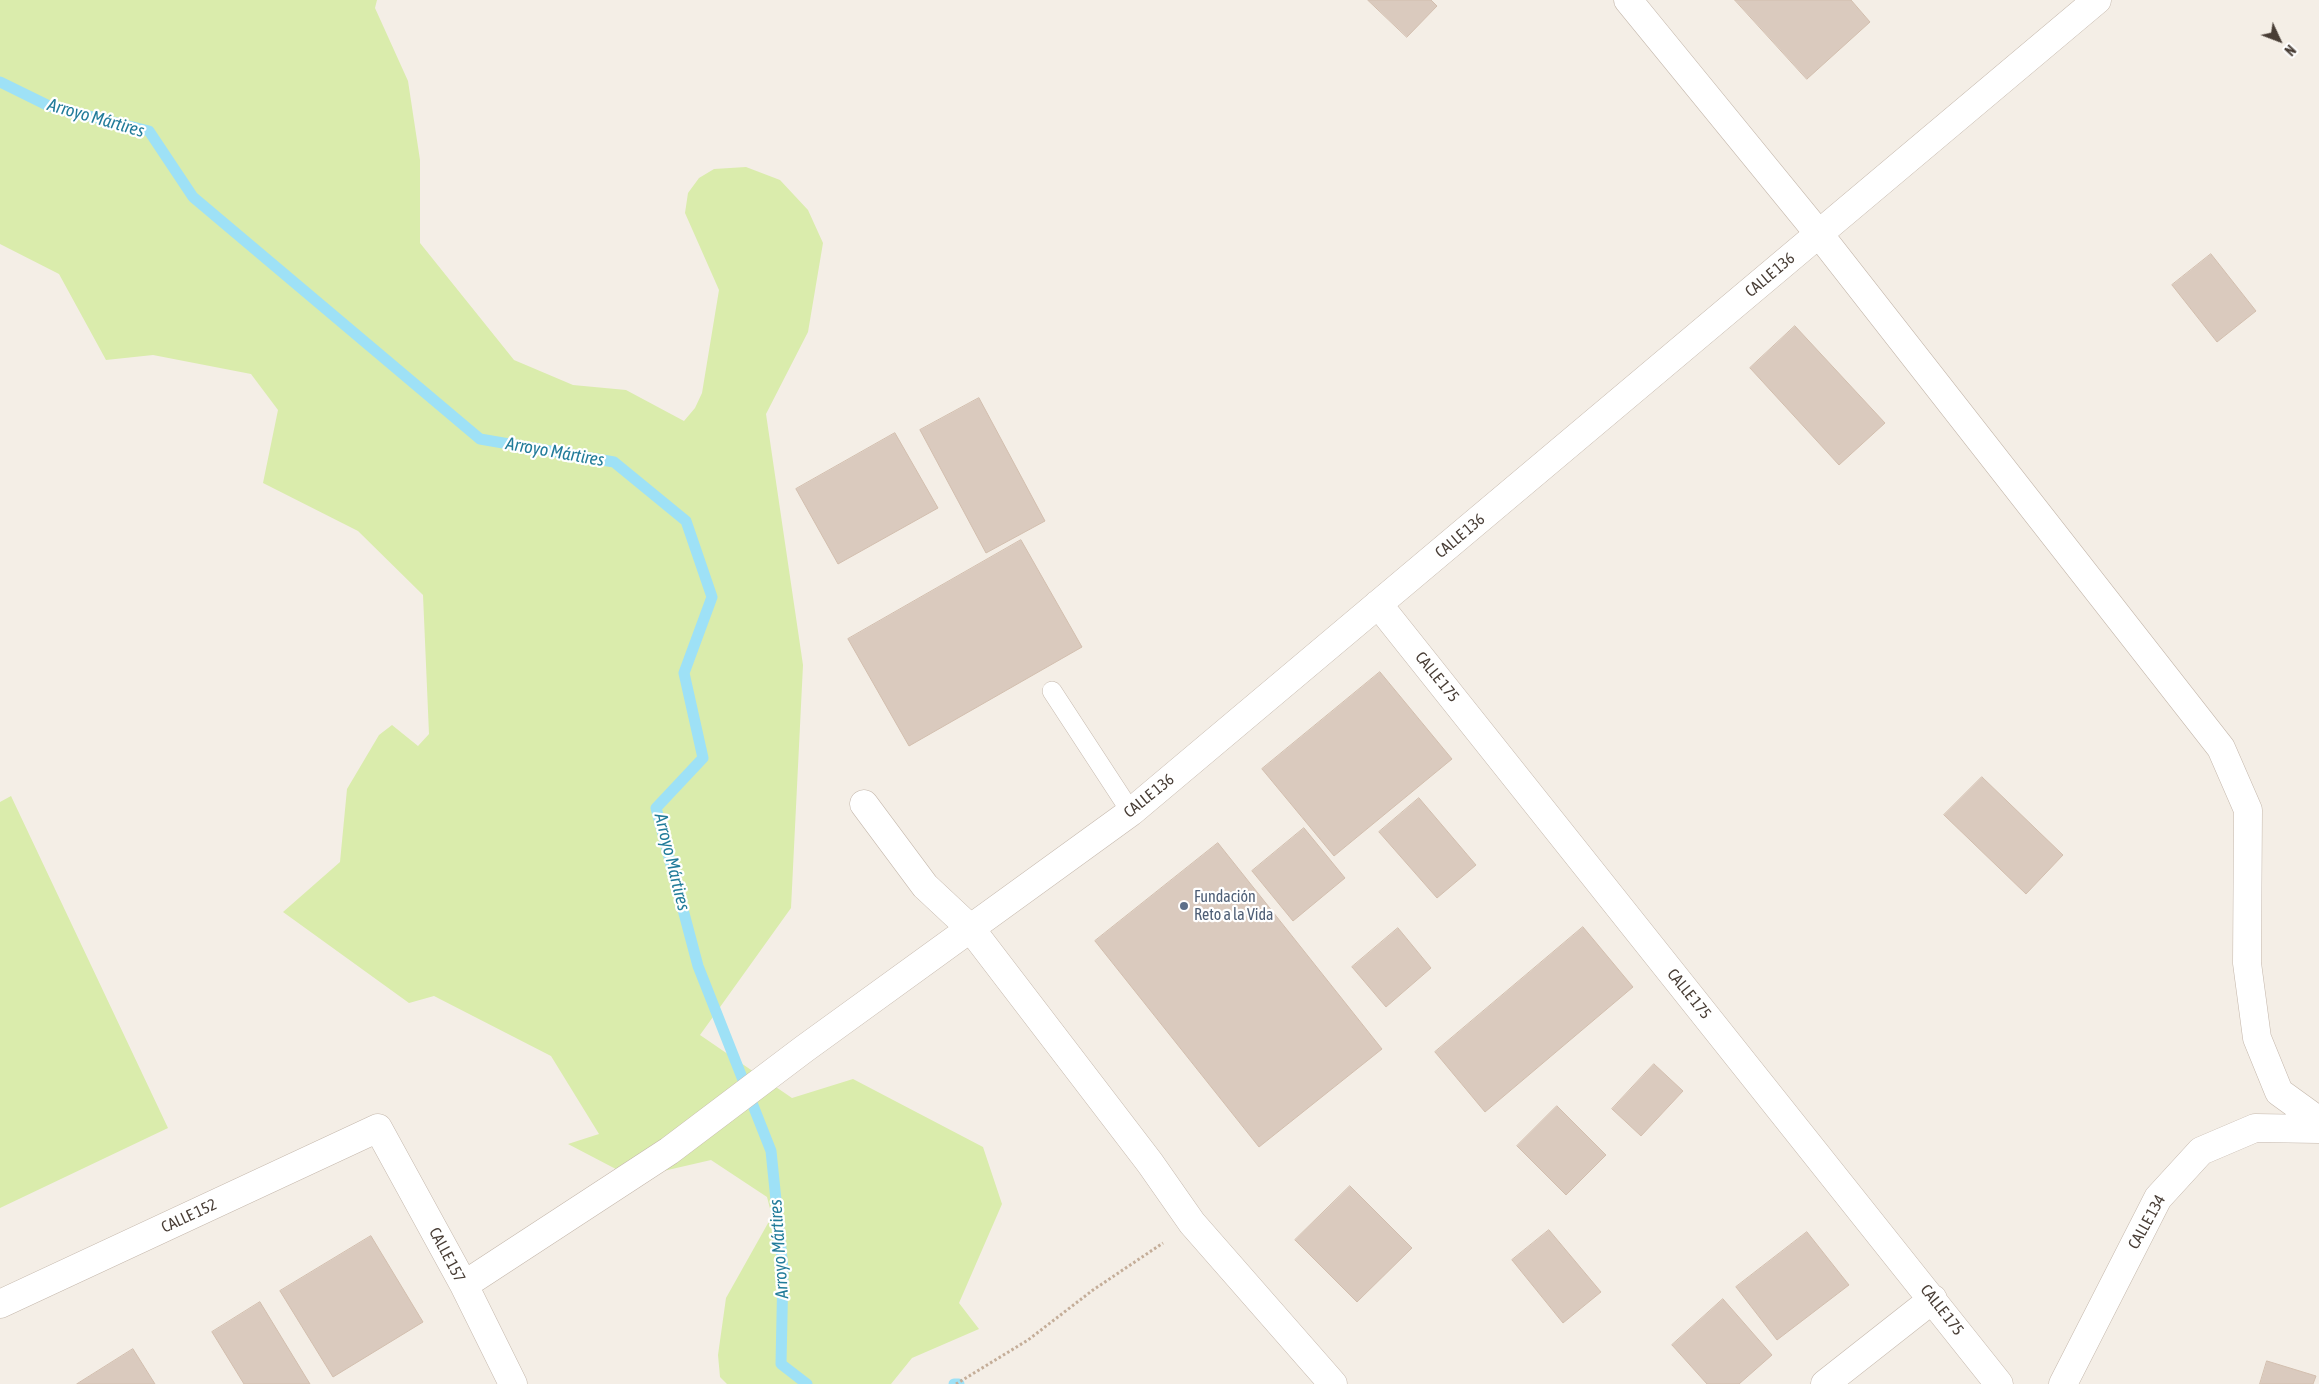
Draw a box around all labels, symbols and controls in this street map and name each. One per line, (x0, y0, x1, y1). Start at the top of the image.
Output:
north arrow (2254, 15, 2304, 65)
text: N (2281, 42, 2299, 59)
water label: Arroyo Mártires (45, 94, 147, 142)
street label: CALLE 136 (1741, 249, 1799, 301)
water label: Arroyo Mártires (504, 433, 606, 471)
street label: CALLE 136 (1431, 510, 1489, 562)
street label: CALLE 175 (1411, 648, 1463, 706)
street label: CALLE 136 (1120, 770, 1178, 822)
water label: Arroyo Mártires (649, 811, 695, 913)
place label: Fundación Reto a la Vida (1194, 887, 1273, 925)
marker: Fundación Reto a la Vida (1178, 900, 1190, 912)
street label: CALLE 175 (1663, 965, 1715, 1023)
street label: CALLE 134 (2124, 1192, 2170, 1252)
street label: CALLE 152 (158, 1195, 220, 1237)
water label: Arroyo Mártires (765, 1199, 793, 1299)
street label: CALLE 157 (425, 1224, 469, 1286)
street label: CALLE 175 (1916, 1281, 1968, 1339)

